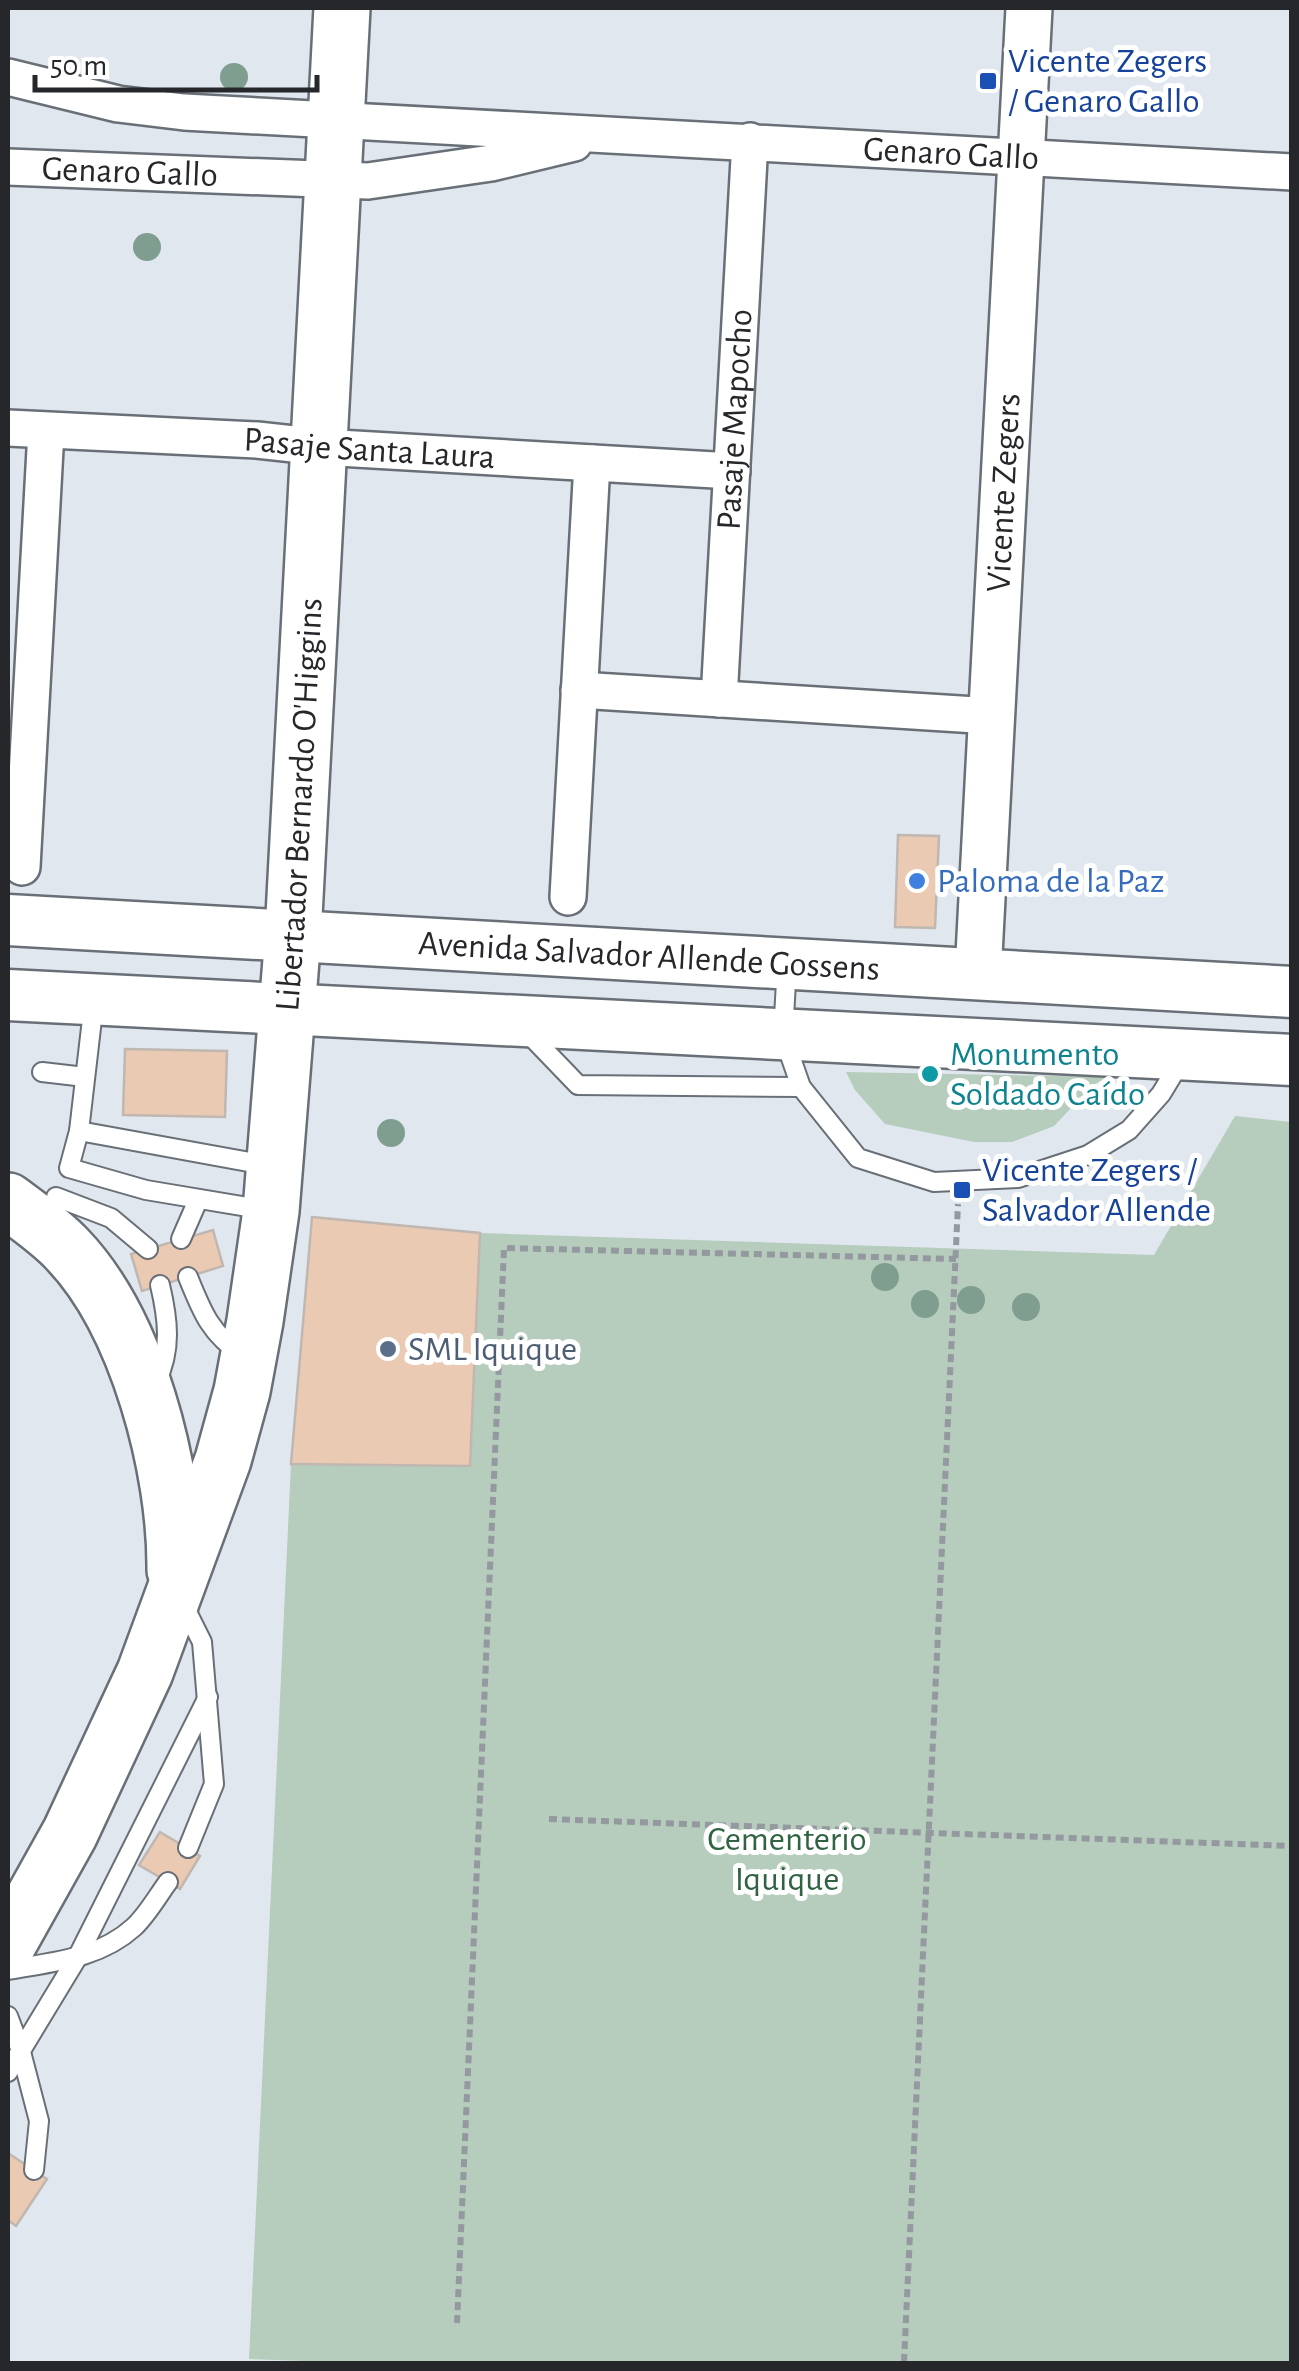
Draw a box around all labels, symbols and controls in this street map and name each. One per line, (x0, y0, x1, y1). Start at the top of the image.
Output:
scale bar (35, 30, 318, 92)
place label: Vicente Zegers / Genaro Gallo (1008, 44, 1207, 119)
text: 50 m (50, 51, 107, 81)
marker: Vicente Zegers / Genaro Gallo (977, 70, 999, 92)
street label: Genaro Gallo (862, 131, 1040, 176)
street label: Genaro Gallo (41, 151, 218, 193)
street label: Pasaje Mapocho (711, 308, 758, 531)
street label: Vicente Zegers (981, 392, 1026, 593)
street label: Pasaje Santa Laura (243, 422, 496, 475)
street label: Libertador Bernardo O'Higgins (269, 597, 328, 1012)
place label: Paloma de la Paz (937, 864, 1164, 899)
marker: Paloma de la Paz (906, 870, 928, 892)
street label: Avenida Salvador Allende Gossens (417, 926, 881, 986)
place label: Monumento Soldado Caído (950, 1037, 1145, 1112)
marker: Monumento Soldado Caído (919, 1063, 941, 1085)
place label: Vicente Zegers / Salvador Allende (982, 1153, 1211, 1228)
marker: Vicente Zegers / Salvador Allende (951, 1179, 973, 1201)
place label: SML Iquique (408, 1332, 577, 1367)
marker: SML Iquique (377, 1338, 399, 1360)
park label: Cementerio Iquique (707, 1822, 867, 1897)

